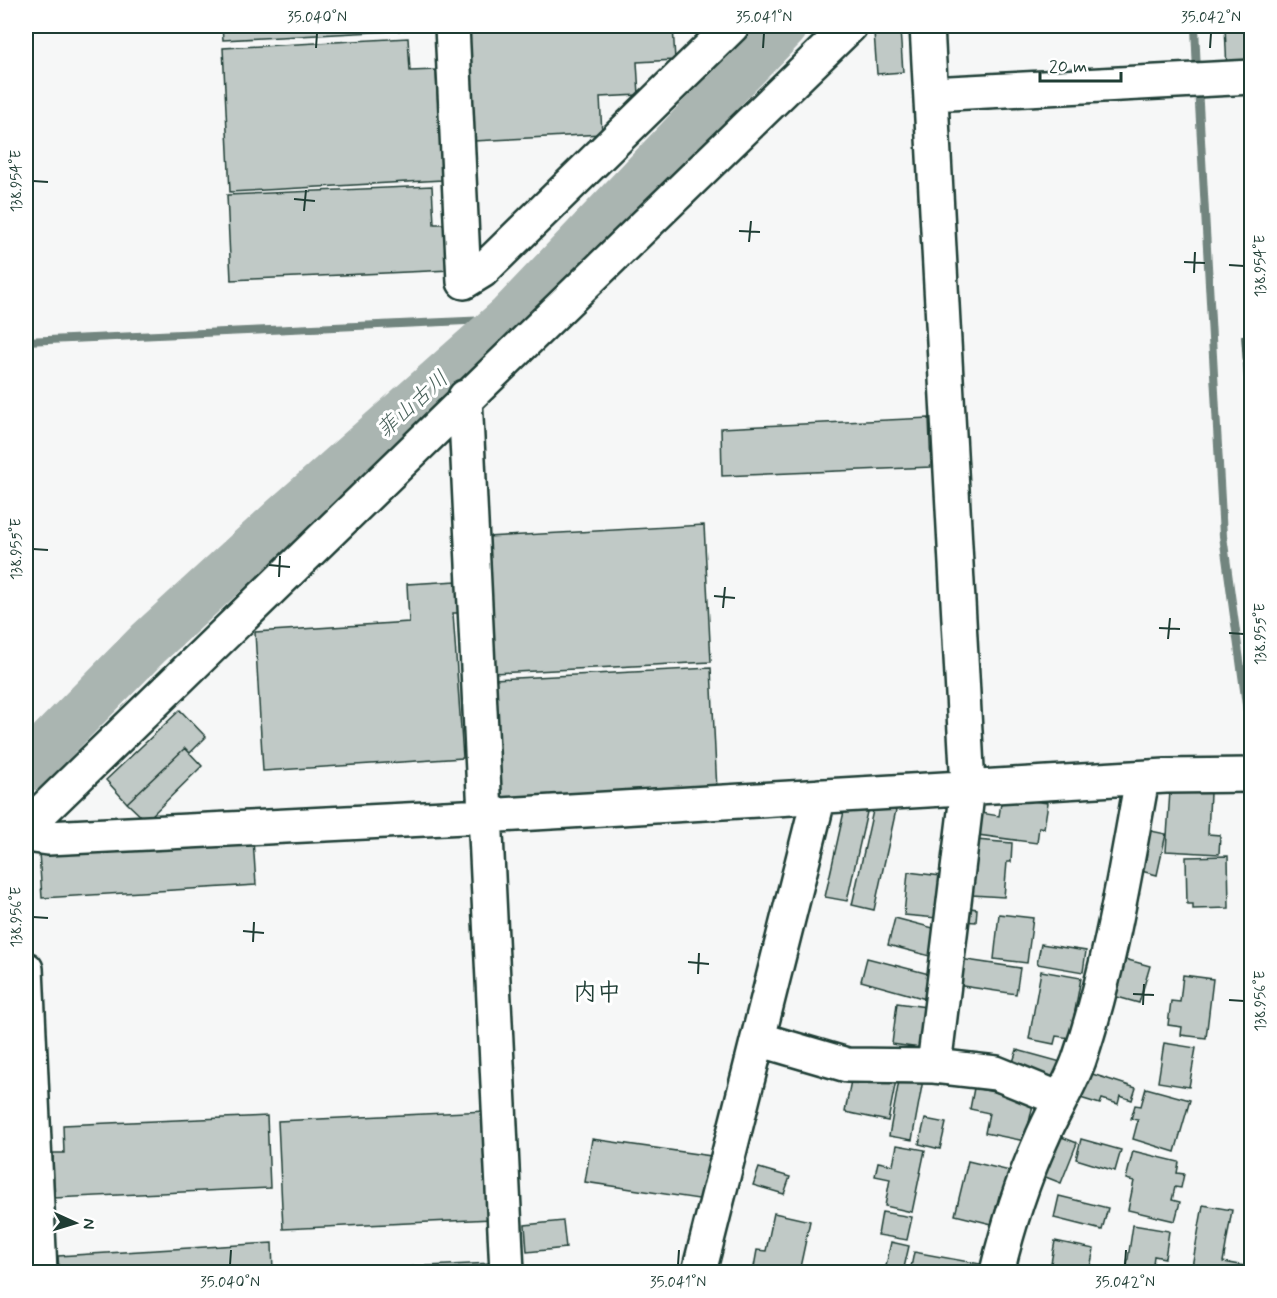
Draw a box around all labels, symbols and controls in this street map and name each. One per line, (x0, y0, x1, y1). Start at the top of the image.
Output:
text: 35.040°N (287, 8, 347, 28)
text: 35.041°N (736, 8, 792, 28)
text: 35.042°N (1181, 8, 1241, 28)
scale bar (1040, 45, 1121, 83)
text: 20 m (1049, 55, 1087, 79)
text: 138.954°E (7, 149, 27, 212)
text: 138.954°E (1251, 234, 1271, 297)
water label: 菲山古川 (371, 365, 455, 445)
text: 138.955°E (7, 518, 27, 580)
text: 138.955°E (1251, 603, 1271, 665)
text: 138.956°E (7, 886, 27, 947)
text: 138.956°E (1251, 970, 1271, 1031)
district label: 内中 (573, 978, 621, 1009)
north arrow (45, 1193, 105, 1253)
text: N (78, 1218, 99, 1230)
text: 35.040°N (200, 1273, 260, 1293)
text: 35.041°N (650, 1273, 706, 1293)
text: 35.042°N (1095, 1273, 1155, 1293)

